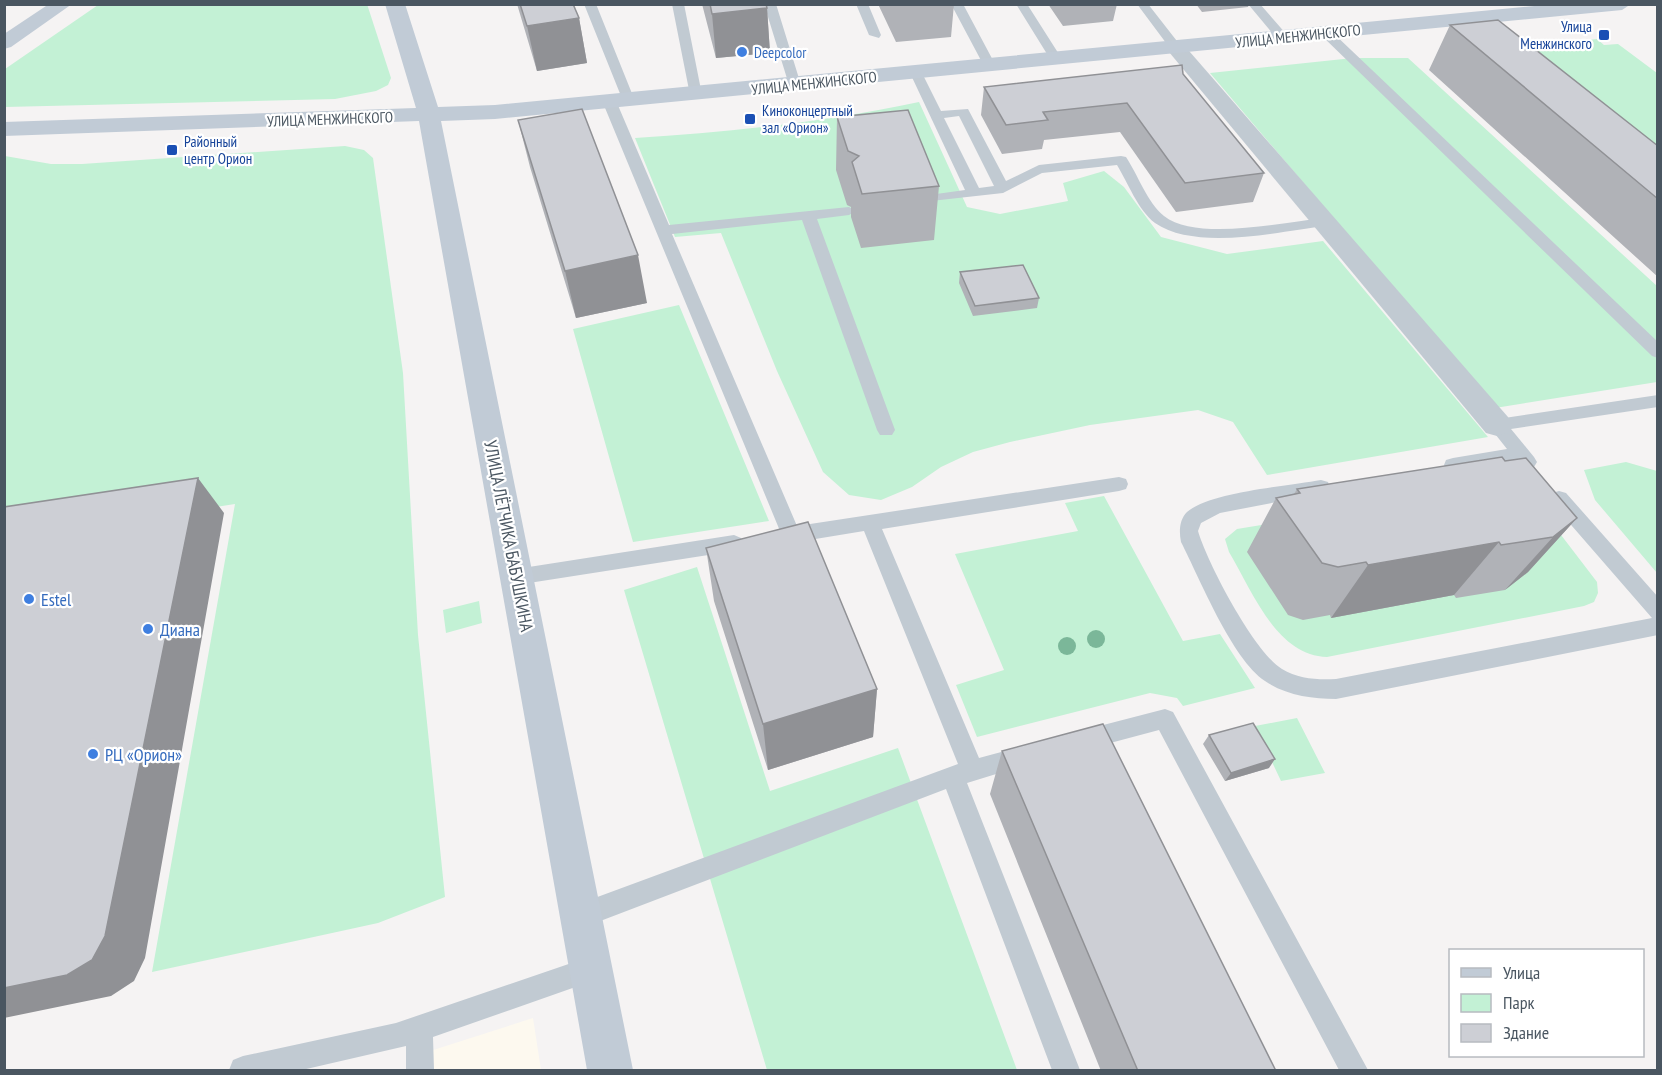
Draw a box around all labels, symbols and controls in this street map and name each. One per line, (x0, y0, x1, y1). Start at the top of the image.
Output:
place label: Улица Менжинского (1520, 17, 1592, 53)
street label: УЛИЦА МЕНЖИНСКОГО (1234, 20, 1362, 52)
marker: Улица Менжинского (1597, 28, 1611, 42)
place label: Deepcolor (754, 43, 807, 62)
marker: Deepcolor (735, 45, 749, 59)
street label: УЛИЦА МЕНЖИНСКОГО (750, 67, 878, 99)
place label: Киноконцертный зал «Орион» (762, 101, 853, 137)
street label: УЛИЦА МЕНЖИНСКОГО (267, 107, 393, 131)
marker: Киноконцертный зал «Орион» (743, 112, 757, 126)
place label: Районный центр Орион (184, 132, 252, 168)
marker: Районный центр Орион (165, 143, 179, 157)
street label: УЛИЦА ЛЁТЧИКА БАБУШКИНА (479, 438, 539, 634)
place label: Estel (41, 588, 72, 611)
marker: Estel (22, 592, 36, 606)
place label: Диана (160, 618, 200, 641)
marker: Диана (141, 622, 155, 636)
place label: РЦ «Орион» (105, 743, 182, 766)
marker: РЦ «Орион» (86, 747, 100, 761)
legend (1449, 949, 1644, 1057)
text: Улица (1503, 961, 1540, 984)
text: Парк (1503, 991, 1534, 1014)
text: Здание (1503, 1021, 1549, 1044)

